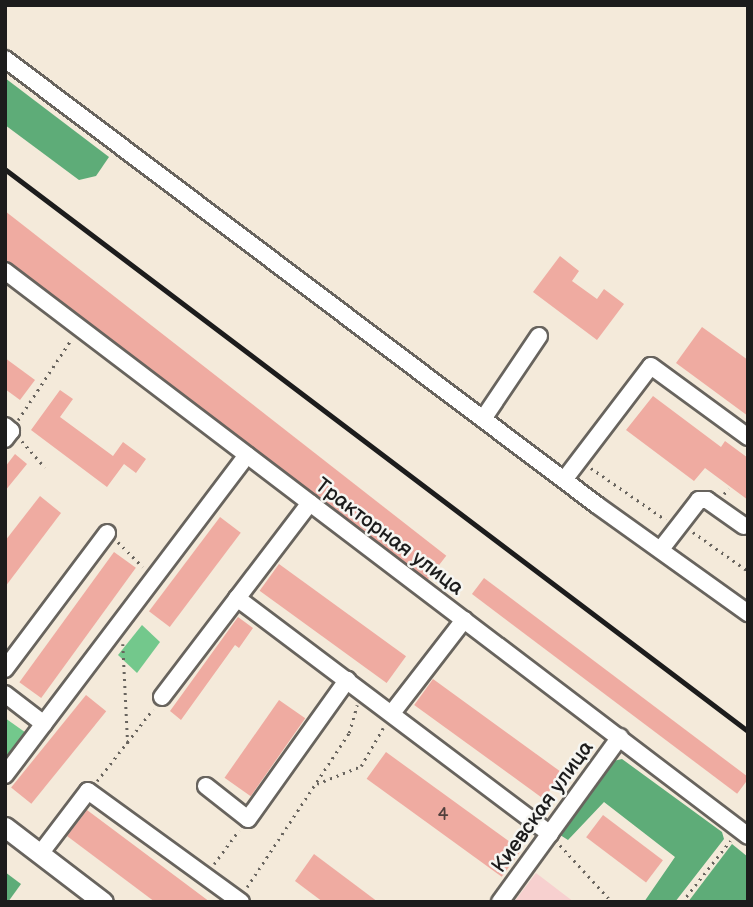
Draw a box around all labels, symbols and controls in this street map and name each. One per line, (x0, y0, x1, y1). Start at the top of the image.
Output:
street label: Тракторная улица (310, 473, 468, 601)
street label: Киевская улица (487, 736, 599, 878)
house number: 4 (438, 804, 448, 826)

